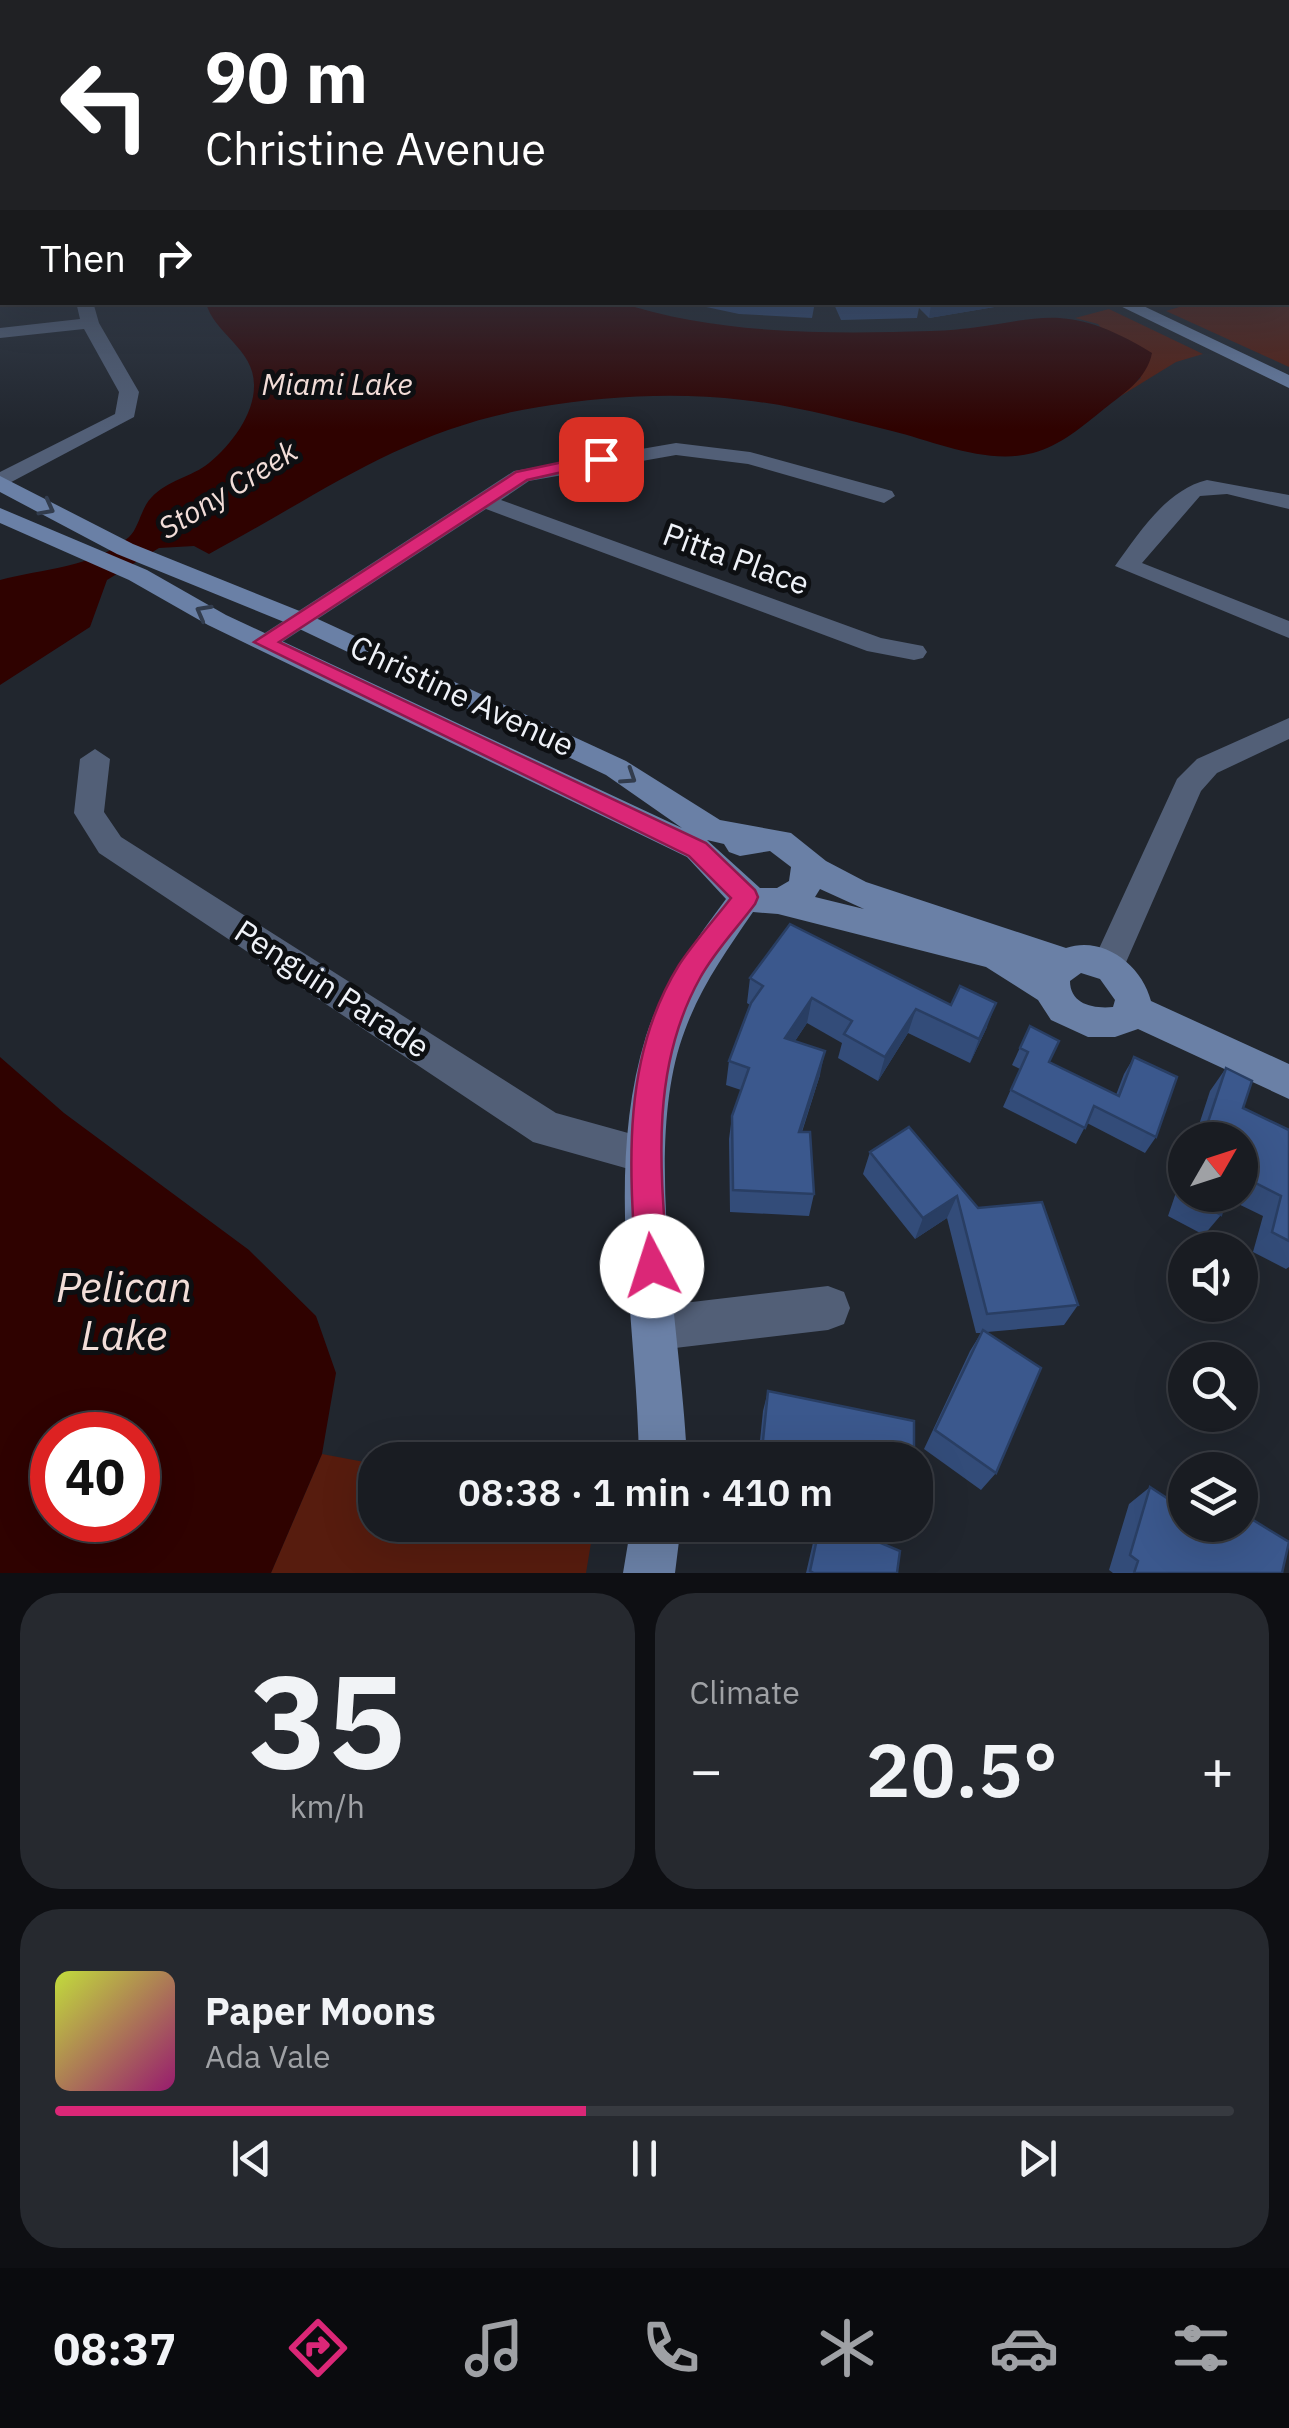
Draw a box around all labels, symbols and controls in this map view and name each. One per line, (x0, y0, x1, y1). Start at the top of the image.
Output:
text: 90 m (205, 31, 368, 122)
icon: left (40, 40, 170, 170)
text: Christine Avenue (205, 119, 546, 177)
icon: right (146, 230, 201, 285)
text: Then (40, 233, 126, 282)
water label: Miami Lake (261, 364, 413, 403)
pin (559, 417, 644, 502)
water label: Stony Creek (150, 430, 304, 547)
icon: arrive (574, 432, 629, 487)
one-way arrow (36, 496, 54, 515)
street label: Pitta Place (657, 512, 815, 604)
one-way arrow (196, 605, 214, 625)
street label: Christine Avenue (344, 625, 581, 765)
one-way arrow (619, 764, 637, 783)
street label: Penguin Parade (227, 910, 438, 1067)
north arrow (1168, 1122, 1258, 1212)
map controls (1168, 1122, 1258, 1542)
position arrow (600, 1214, 704, 1318)
button: sound (1168, 1232, 1258, 1322)
water label: Pelican Lake (56, 1259, 192, 1362)
button: search (1168, 1342, 1258, 1432)
speed limit sign: 40 (30, 1412, 160, 1542)
button: layers (1168, 1452, 1258, 1542)
text: 08:38 · 1 min · 410 m (458, 1467, 833, 1516)
text: 35 (249, 1635, 405, 1804)
text: Climate (690, 1671, 800, 1713)
text: 20.5° (865, 1720, 1058, 1818)
text: − (690, 1734, 723, 1805)
text: + (1201, 1734, 1234, 1805)
text: km/h (290, 1785, 365, 1827)
text: Paper Moons (205, 1986, 436, 2035)
text: Ada Vale (205, 2035, 331, 2077)
icon: previous (224, 2131, 279, 2186)
icon: pause (617, 2131, 672, 2186)
icon: next (1010, 2131, 1065, 2186)
icon: directions (283, 2313, 353, 2383)
icon: music (459, 2313, 529, 2383)
icon: phone (636, 2313, 706, 2383)
icon: climate (812, 2313, 882, 2383)
icon: car (989, 2313, 1059, 2383)
icon: filters (1166, 2313, 1236, 2383)
text: 08:37 (53, 2319, 176, 2377)

